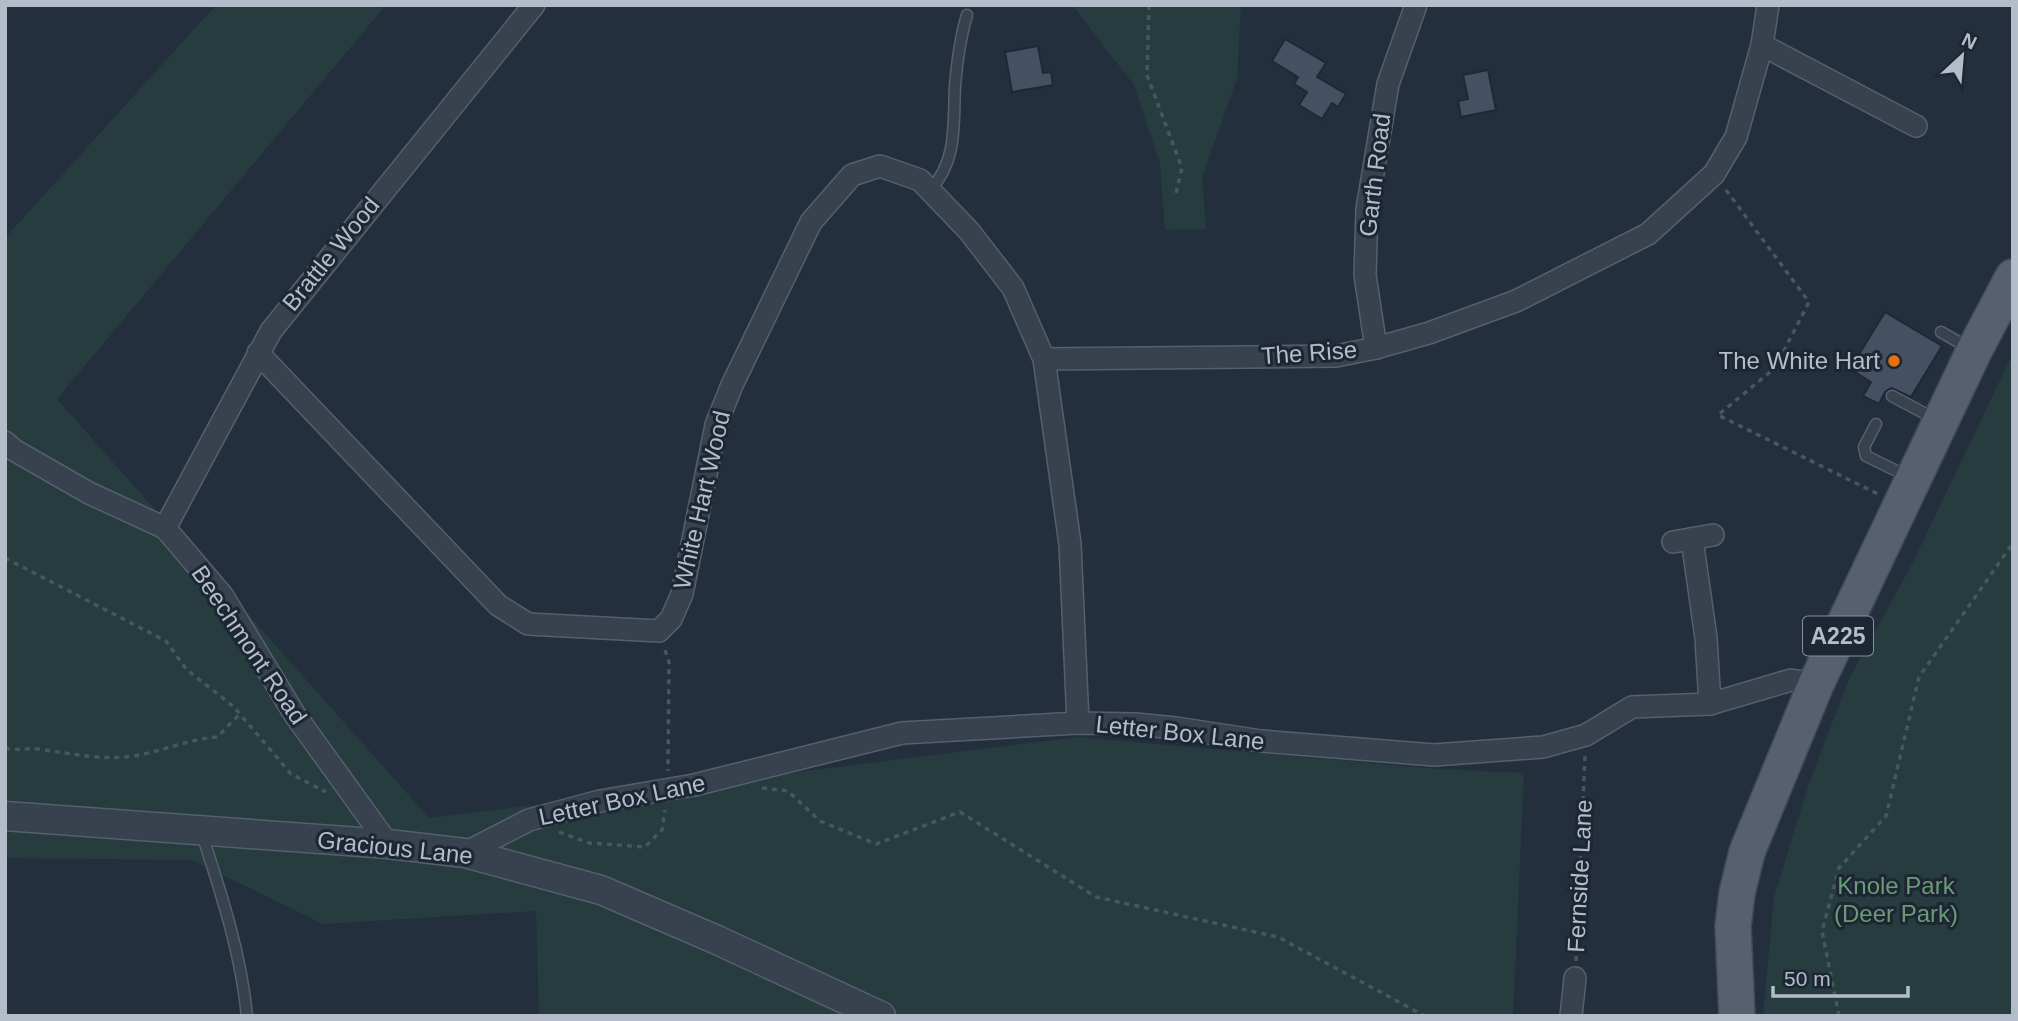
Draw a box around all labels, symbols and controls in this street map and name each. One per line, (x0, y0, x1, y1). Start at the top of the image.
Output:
north arrow (1927, 21, 1997, 91)
text: N (1958, 29, 1980, 54)
street label: Garth Road (1354, 112, 1395, 238)
street label: Brattle Wood (277, 191, 385, 316)
street label: The Rise (1260, 336, 1358, 369)
place label: The White Hart (1719, 347, 1880, 374)
marker: The White Hart (1886, 353, 1902, 369)
street label: White Hart Wood (668, 408, 735, 592)
street label: Beechmont Road (186, 560, 312, 729)
road number: A225 (1803, 616, 1873, 656)
street label: Letter Box Lane (1094, 710, 1266, 755)
street label: Letter Box Lane (536, 769, 708, 830)
street label: Fernside Lane (1562, 799, 1597, 953)
street label: Gracious Lane (316, 826, 474, 869)
park label: Knole Park (Deer Park) (1834, 872, 1958, 927)
scale bar (1773, 954, 1908, 998)
text: 50 m (1784, 967, 1831, 990)

